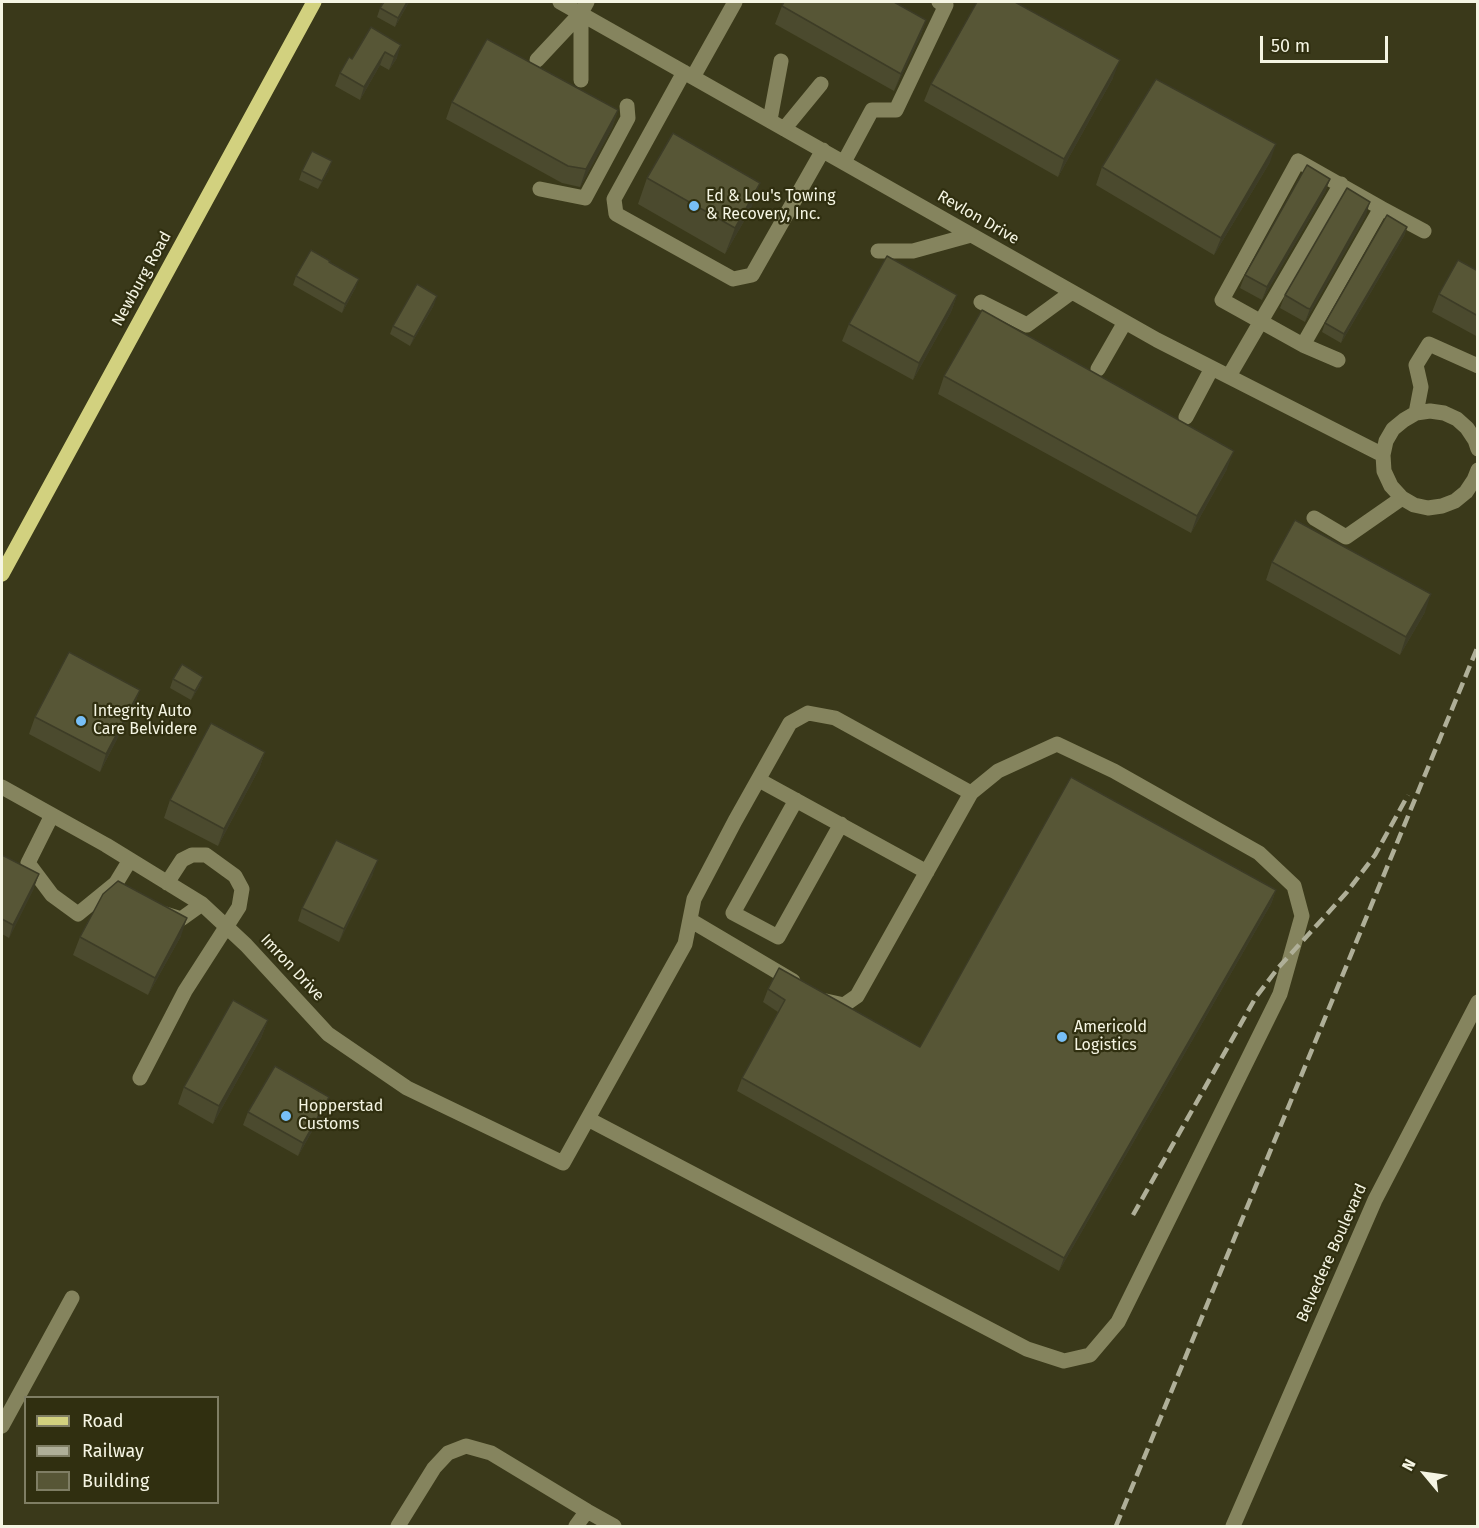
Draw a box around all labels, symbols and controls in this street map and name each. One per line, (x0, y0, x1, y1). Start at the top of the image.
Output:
scale bar (1263, 24, 1390, 62)
text: 50 m (1271, 35, 1310, 57)
place label: Ed & Lou's Towing & Recovery, Inc. (706, 187, 836, 225)
street label: Revlon Drive (934, 187, 1022, 249)
marker: Ed & Lou's Towing & Recovery, Inc. (687, 199, 701, 213)
street label: Newburg Road (108, 228, 176, 330)
place label: Integrity Auto Care Belvidere (93, 702, 197, 740)
marker: Integrity Auto Care Belvidere (74, 714, 88, 728)
street label: Imron Drive (256, 931, 328, 1005)
place label: Americold Logistics (1074, 1018, 1147, 1056)
marker: Americold Logistics (1055, 1030, 1069, 1044)
place label: Hopperstad Customs (298, 1097, 383, 1135)
marker: Hopperstad Customs (279, 1109, 293, 1123)
street label: Belvedere Boulevard (1293, 1181, 1371, 1325)
legend (24, 1396, 219, 1504)
text: Road (82, 1410, 124, 1432)
text: Railway (82, 1440, 144, 1462)
north arrow (1395, 1444, 1455, 1504)
text: N (1398, 1456, 1420, 1474)
text: Building (82, 1470, 149, 1492)

